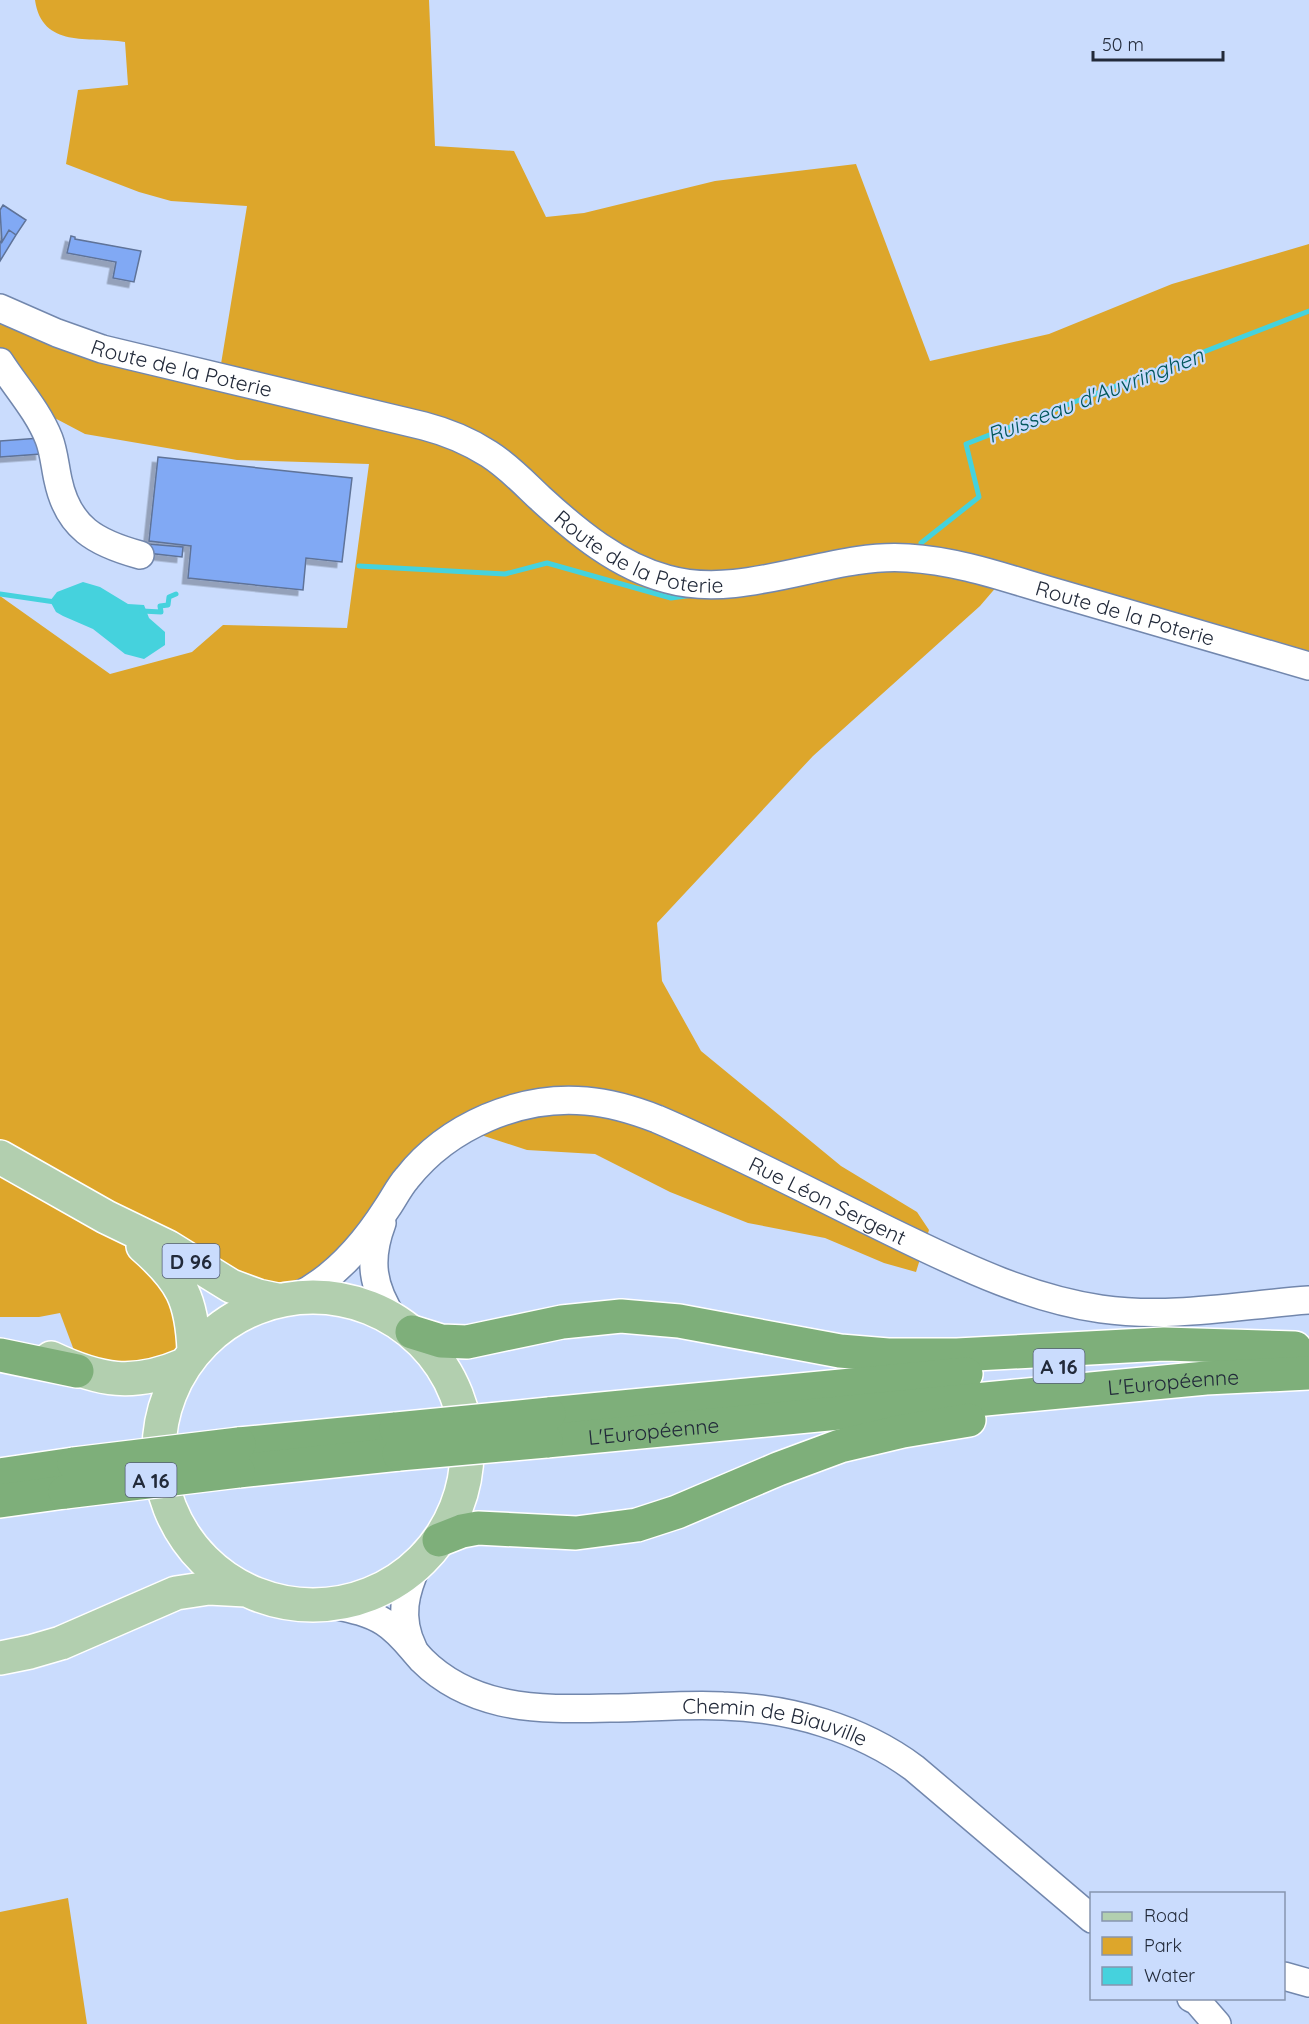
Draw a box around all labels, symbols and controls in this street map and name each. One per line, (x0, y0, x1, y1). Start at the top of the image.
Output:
scale bar (1093, 24, 1224, 62)
text: 50 m (1102, 33, 1144, 56)
street label: Route de la Poterie (88, 333, 275, 402)
water label: Ruisseau d'Auvringhen (983, 340, 1208, 449)
street label: Route de la Poterie (549, 504, 724, 598)
street label: Route de la Poterie (1033, 574, 1218, 651)
street label: Rue Léon Sergent (745, 1150, 911, 1250)
road number: D 96 (162, 1244, 219, 1278)
road number: A 16 (1034, 1349, 1084, 1383)
street label: L'Européenne (1106, 1363, 1240, 1400)
street label: L'Européenne (587, 1412, 720, 1450)
road number: A 16 (126, 1463, 176, 1497)
street label: Chemin de Biauville (682, 1692, 872, 1751)
legend (1090, 1892, 1285, 2000)
text: Road (1144, 1904, 1189, 1927)
text: Park (1144, 1934, 1182, 1957)
text: Water (1144, 1964, 1195, 1987)

